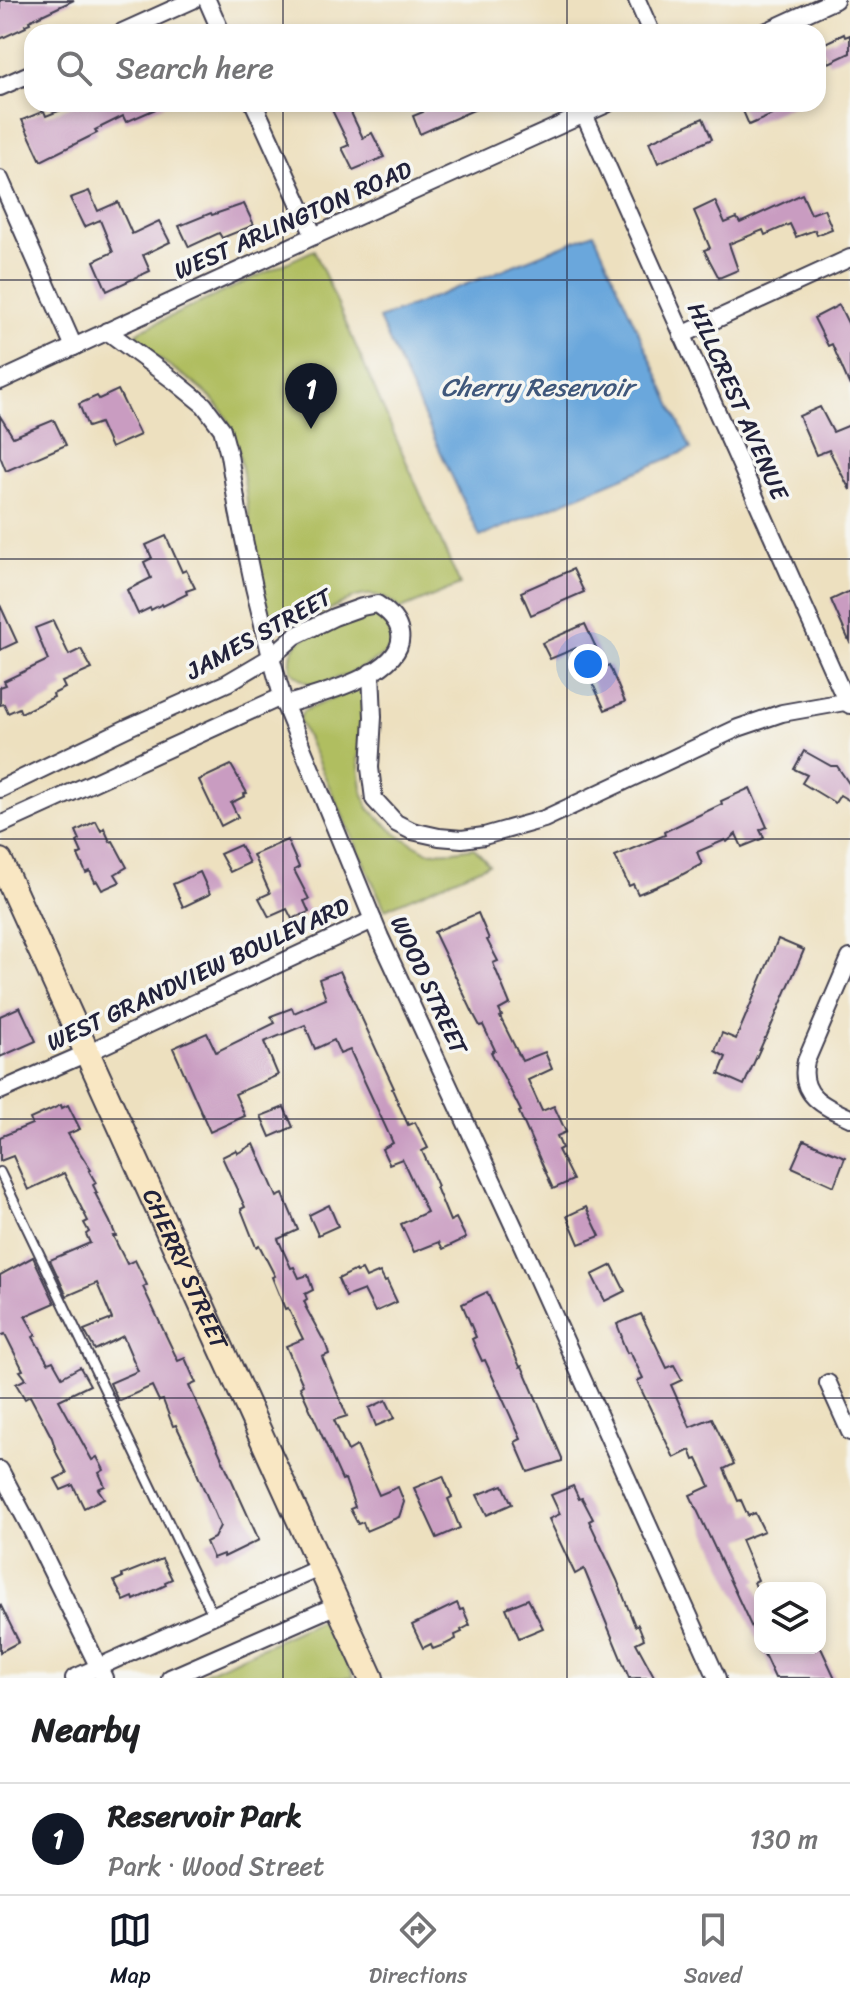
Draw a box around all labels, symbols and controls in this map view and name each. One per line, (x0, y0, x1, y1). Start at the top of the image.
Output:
search box (24, 24, 826, 112)
text: Search here (116, 41, 274, 95)
icon: search (52, 46, 96, 90)
street label: WEST ARLINGTON ROAD (167, 148, 420, 291)
street label: HILLCREST AVENUE (675, 295, 801, 508)
pin: 1 (285, 363, 337, 429)
water label: Cherry Reservoir (441, 364, 637, 410)
street label: JAMES STREET (177, 576, 341, 692)
your location (568, 644, 608, 684)
street label: WEST GRANDVIEW BOULEVARD (39, 885, 357, 1063)
street label: WOOD STREET (378, 908, 481, 1064)
street label: CHERRY STREET (130, 1181, 241, 1358)
map controls (754, 1582, 826, 1654)
button: layers (754, 1582, 826, 1654)
text: Nearby (32, 1700, 140, 1760)
text: Reservoir Park (108, 1789, 302, 1843)
text: 1 (52, 1816, 64, 1862)
text: 130 m (749, 1816, 818, 1862)
text: Park · Wood Street (108, 1843, 324, 1889)
tab: Map (108, 1908, 152, 1995)
tab: Directions (369, 1908, 467, 1995)
tab: Saved (684, 1908, 742, 1995)

